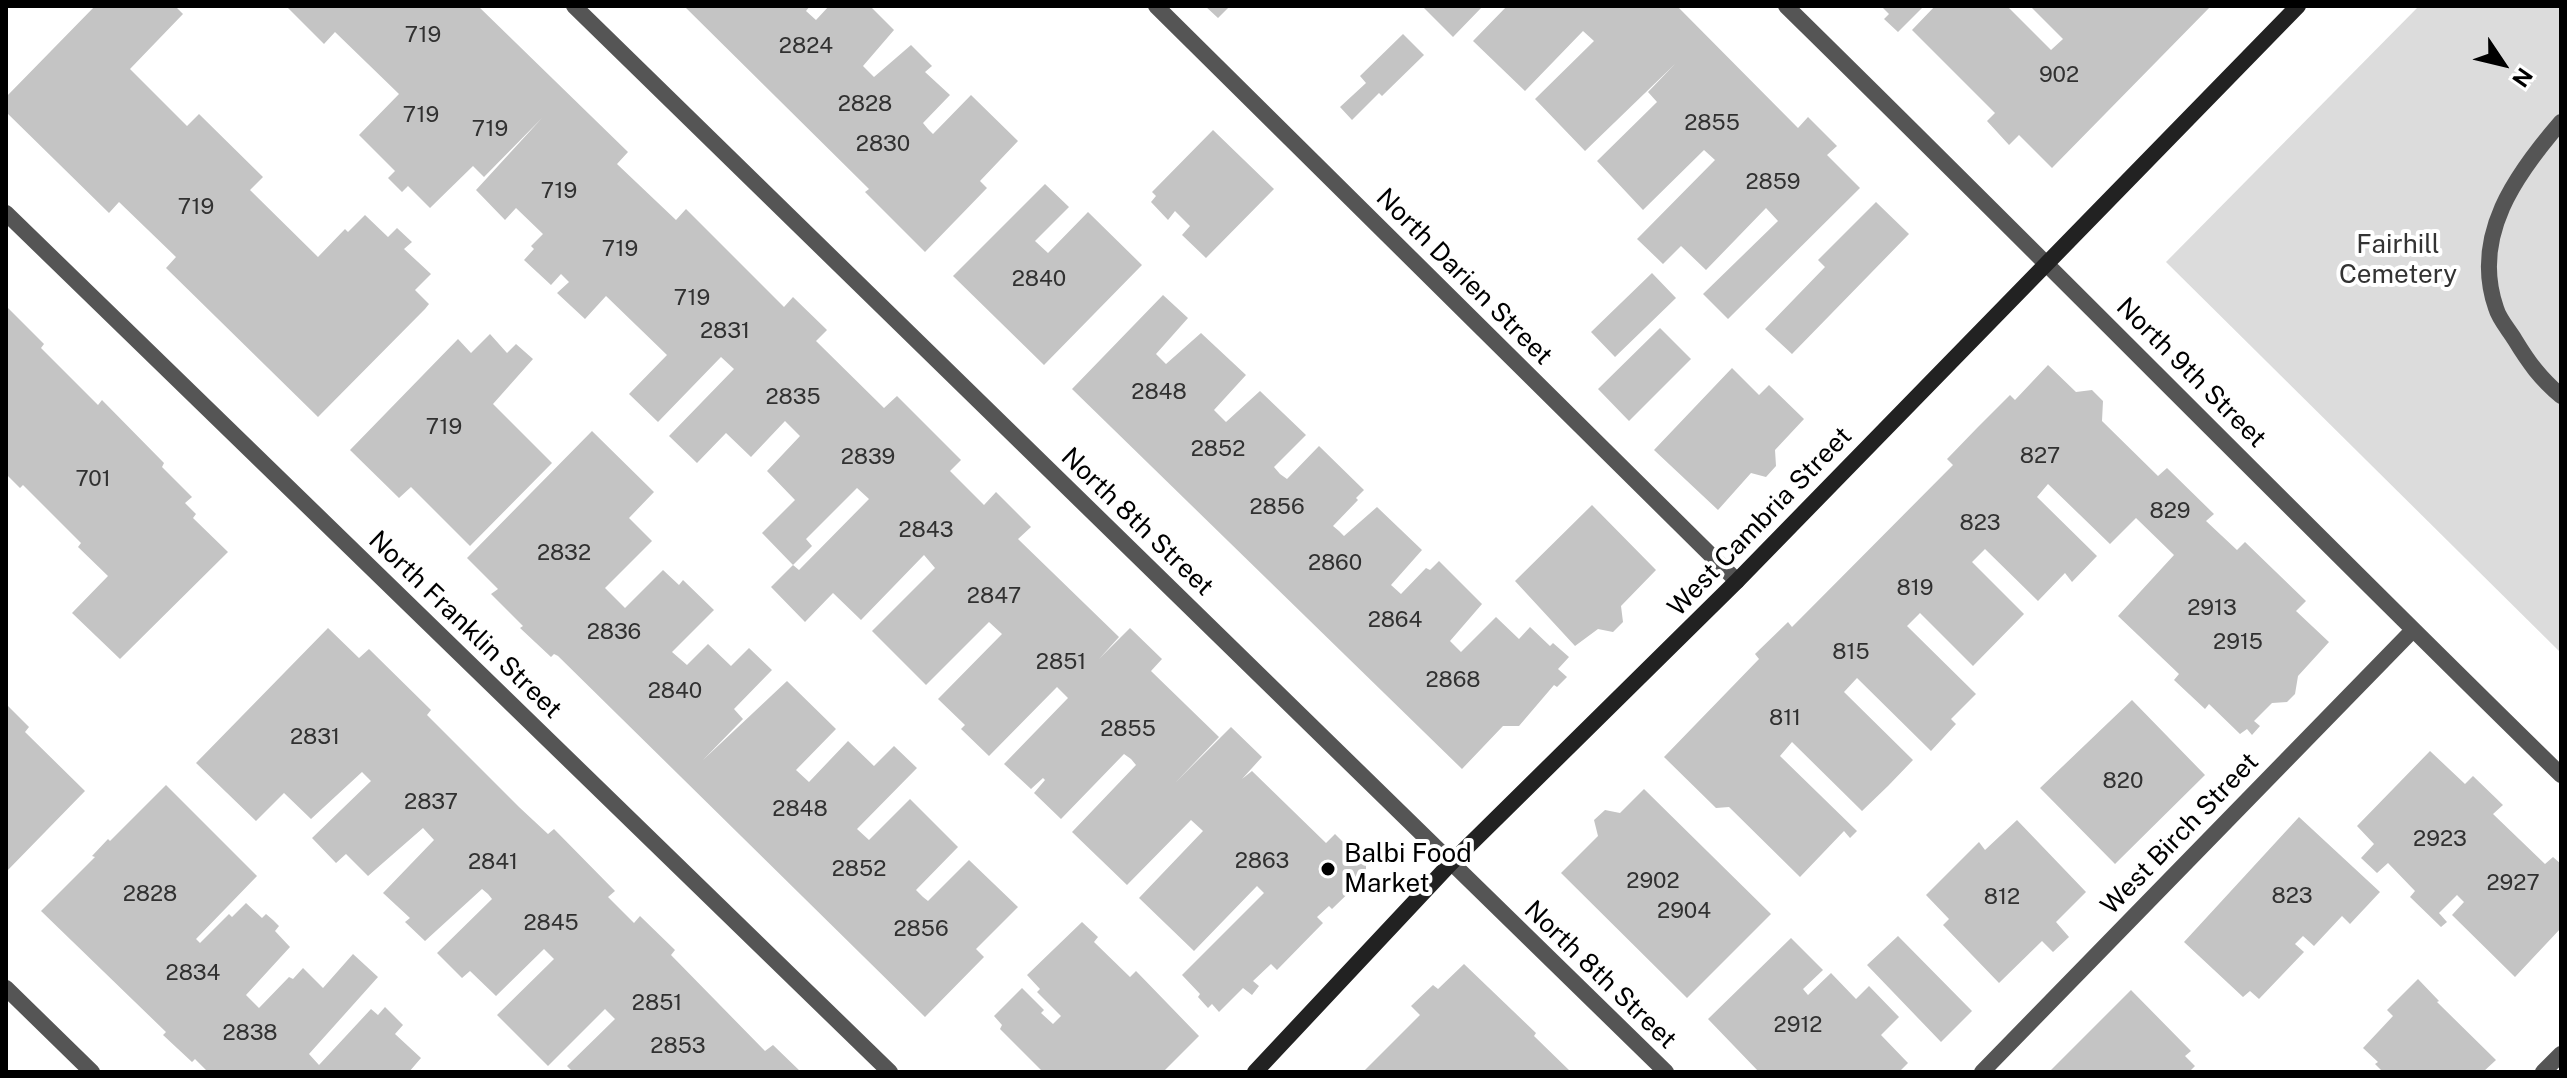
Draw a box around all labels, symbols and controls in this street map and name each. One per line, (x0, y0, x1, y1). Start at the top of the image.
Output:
house number: 719 (405, 22, 441, 48)
north arrow (2463, 24, 2543, 104)
house number: 2824 (779, 33, 833, 59)
house number: 902 (2039, 62, 2079, 88)
text: N (2507, 63, 2538, 92)
house number: 2828 (838, 91, 892, 117)
house number: 719 (403, 102, 439, 128)
house number: 2855 (1684, 110, 1740, 136)
house number: 719 (472, 116, 508, 142)
house number: 2830 (856, 131, 910, 157)
house number: 2859 (1745, 169, 1801, 195)
house number: 719 (541, 178, 577, 204)
street label: North Darien Street (1369, 182, 1559, 372)
house number: 719 (178, 194, 214, 220)
park label: Fairhill Cemetery (2339, 229, 2457, 290)
house number: 719 (602, 236, 638, 262)
house number: 2840 (1012, 266, 1066, 292)
house number: 719 (674, 285, 710, 311)
street label: North 9th Street (2110, 292, 2272, 454)
house number: 2831 (700, 318, 750, 344)
house number: 2848 (1131, 379, 1187, 405)
house number: 2835 (765, 384, 821, 410)
house number: 719 (426, 414, 462, 440)
street label: West Cambria Street (1662, 421, 1858, 623)
house number: 2852 (1191, 436, 1245, 462)
street label: North 8th Street (1054, 441, 1220, 603)
house number: 827 (2020, 443, 2060, 469)
house number: 2839 (841, 444, 895, 470)
house number: 701 (75, 466, 111, 492)
house number: 2856 (1249, 494, 1305, 520)
house number: 829 (2149, 498, 2191, 524)
house number: 823 (1959, 510, 2001, 536)
house number: 2843 (898, 517, 954, 543)
street label: North Franklin Street (362, 525, 568, 725)
house number: 2832 (537, 540, 591, 566)
house number: 2860 (1308, 550, 1362, 576)
house number: 819 (1897, 575, 1933, 601)
house number: 2847 (967, 583, 1021, 609)
house number: 2913 (2187, 595, 2237, 621)
house number: 2864 (1368, 607, 1422, 633)
house number: 2836 (587, 619, 641, 645)
house number: 2915 (2213, 629, 2263, 655)
house number: 815 (1832, 639, 1870, 665)
house number: 2851 (1036, 649, 1086, 675)
house number: 2868 (1425, 667, 1481, 693)
house number: 2840 (648, 678, 702, 704)
house number: 811 (1769, 705, 1801, 731)
house number: 2855 (1100, 716, 1156, 742)
house number: 2831 (290, 724, 340, 750)
street label: West Birch Street (2095, 747, 2265, 921)
house number: 820 (2103, 768, 2143, 794)
house number: 2837 (404, 789, 458, 815)
house number: 2848 (772, 796, 828, 822)
house number: 2923 (2413, 826, 2467, 852)
place label: Balbi Food Market (1344, 838, 1472, 900)
house number: 2863 (1235, 848, 1289, 874)
house number: 2841 (468, 849, 518, 875)
house number: 2852 (832, 856, 886, 882)
marker: Balbi Food Market (1319, 860, 1337, 878)
house number: 2902 (1626, 868, 1680, 894)
house number: 2927 (2486, 870, 2540, 896)
house number: 2828 (123, 881, 177, 907)
house number: 823 (2271, 883, 2313, 909)
house number: 812 (1984, 884, 2020, 910)
street label: North 8th Street (1517, 894, 1683, 1056)
house number: 2904 (1657, 898, 1711, 924)
house number: 2845 (523, 910, 579, 936)
house number: 2856 (893, 916, 949, 942)
house number: 2834 (166, 960, 220, 986)
house number: 2851 (632, 990, 682, 1016)
house number: 2912 (1774, 1012, 1822, 1038)
house number: 2838 (222, 1020, 278, 1046)
house number: 2853 (650, 1033, 706, 1059)

